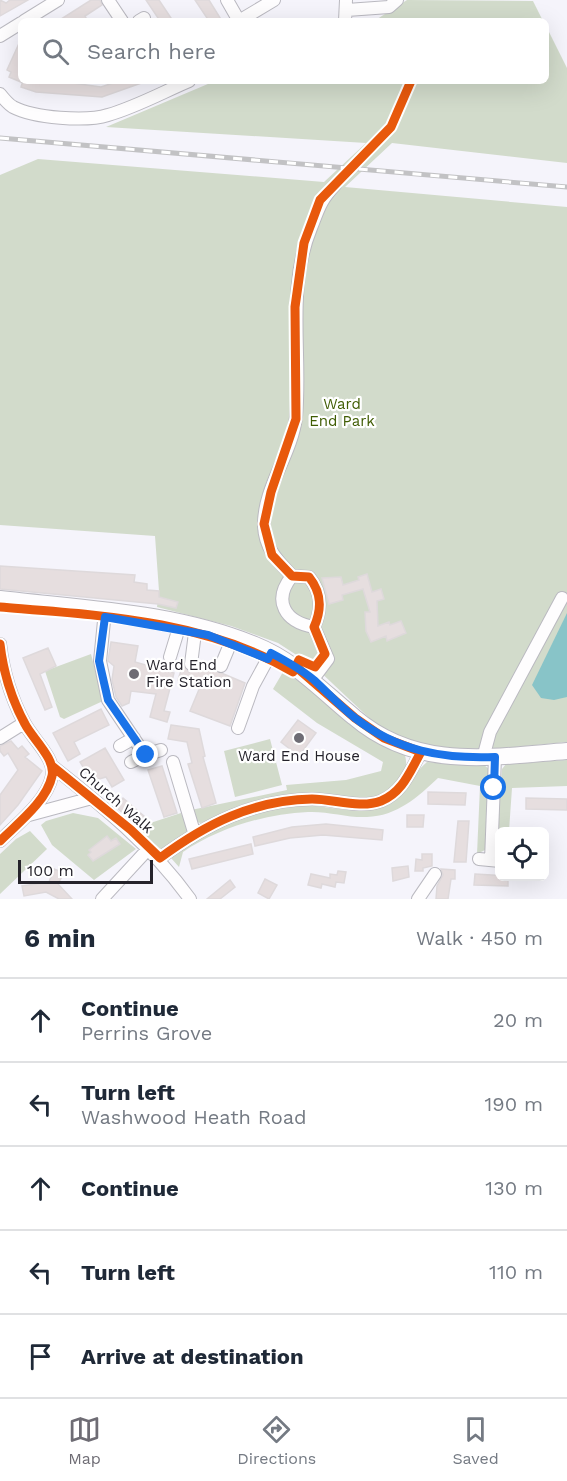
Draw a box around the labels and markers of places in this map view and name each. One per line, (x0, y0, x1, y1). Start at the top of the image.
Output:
place label: Ward End Fire Station (146, 656, 231, 691)
marker: Ward End Fire Station (127, 667, 141, 681)
marker: Ward End House (292, 731, 306, 745)
place label: Ward End House (238, 747, 360, 765)

